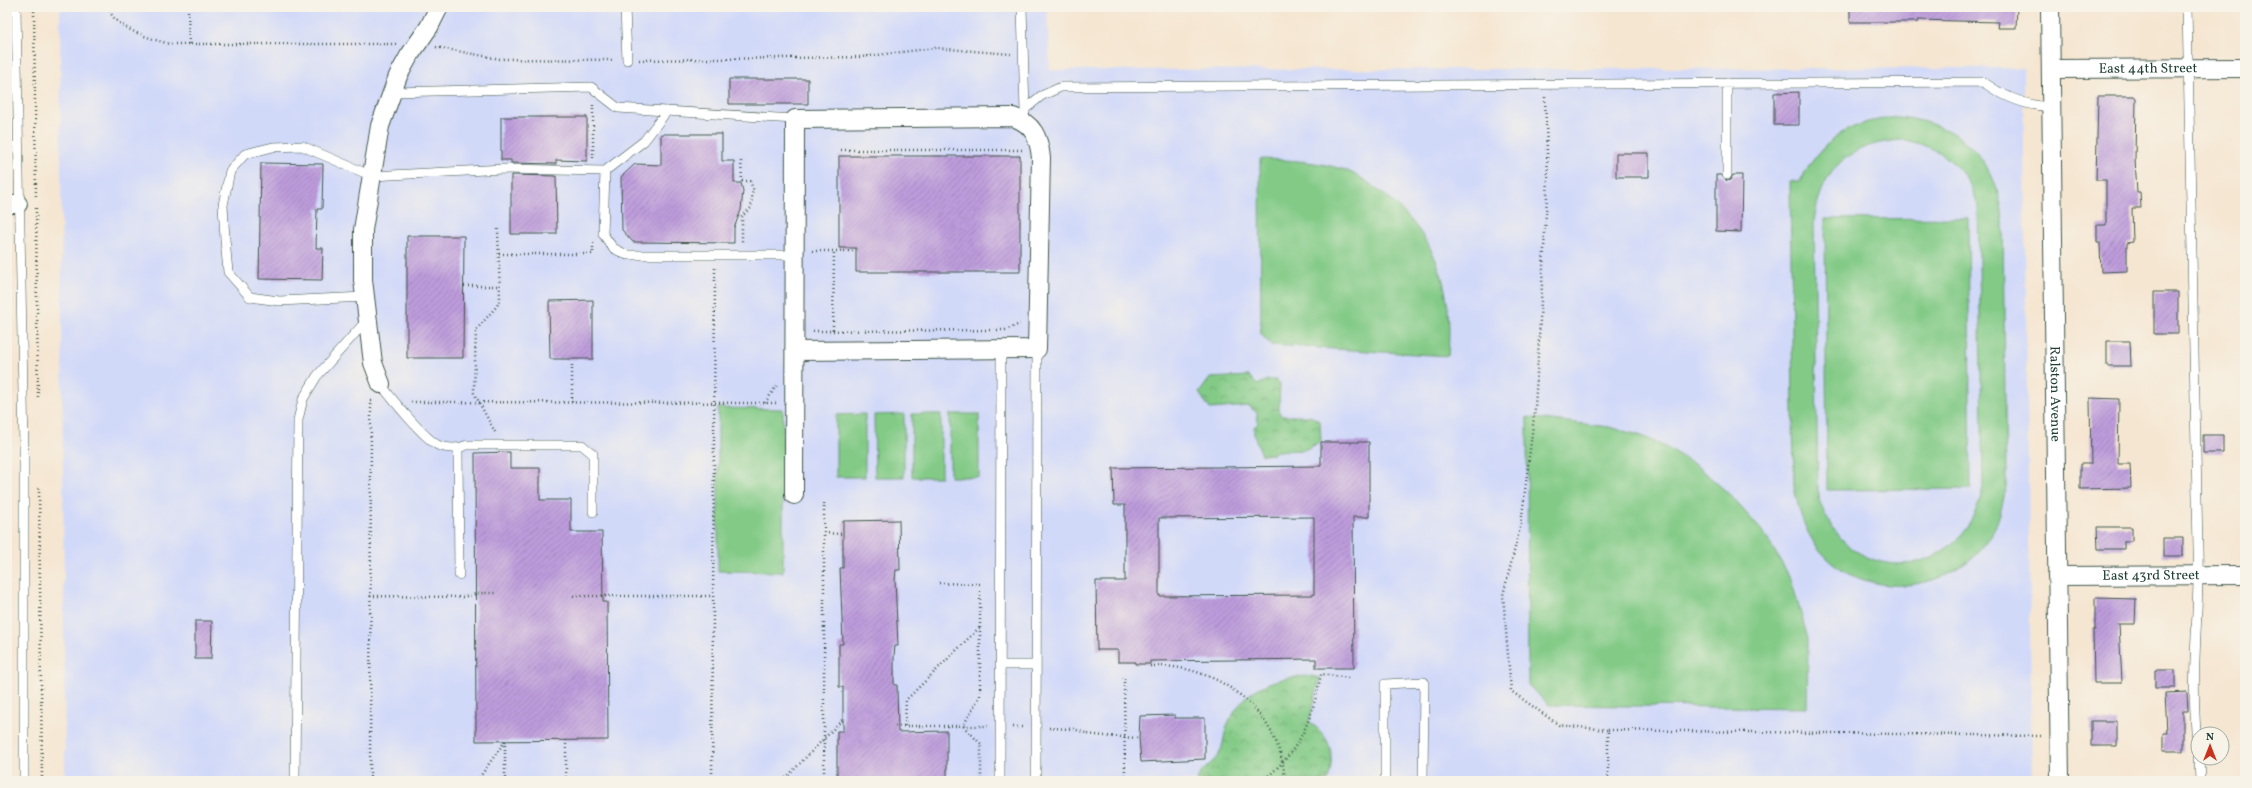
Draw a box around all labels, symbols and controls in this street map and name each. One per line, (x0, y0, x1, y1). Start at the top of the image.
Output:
street label: East 44th Street (2099, 59, 2197, 78)
street label: Ralston Avenue (2045, 346, 2065, 442)
street label: East 43rd Street (2102, 566, 2200, 585)
north arrow (2190, 726, 2230, 766)
text: N (2206, 730, 2214, 745)

